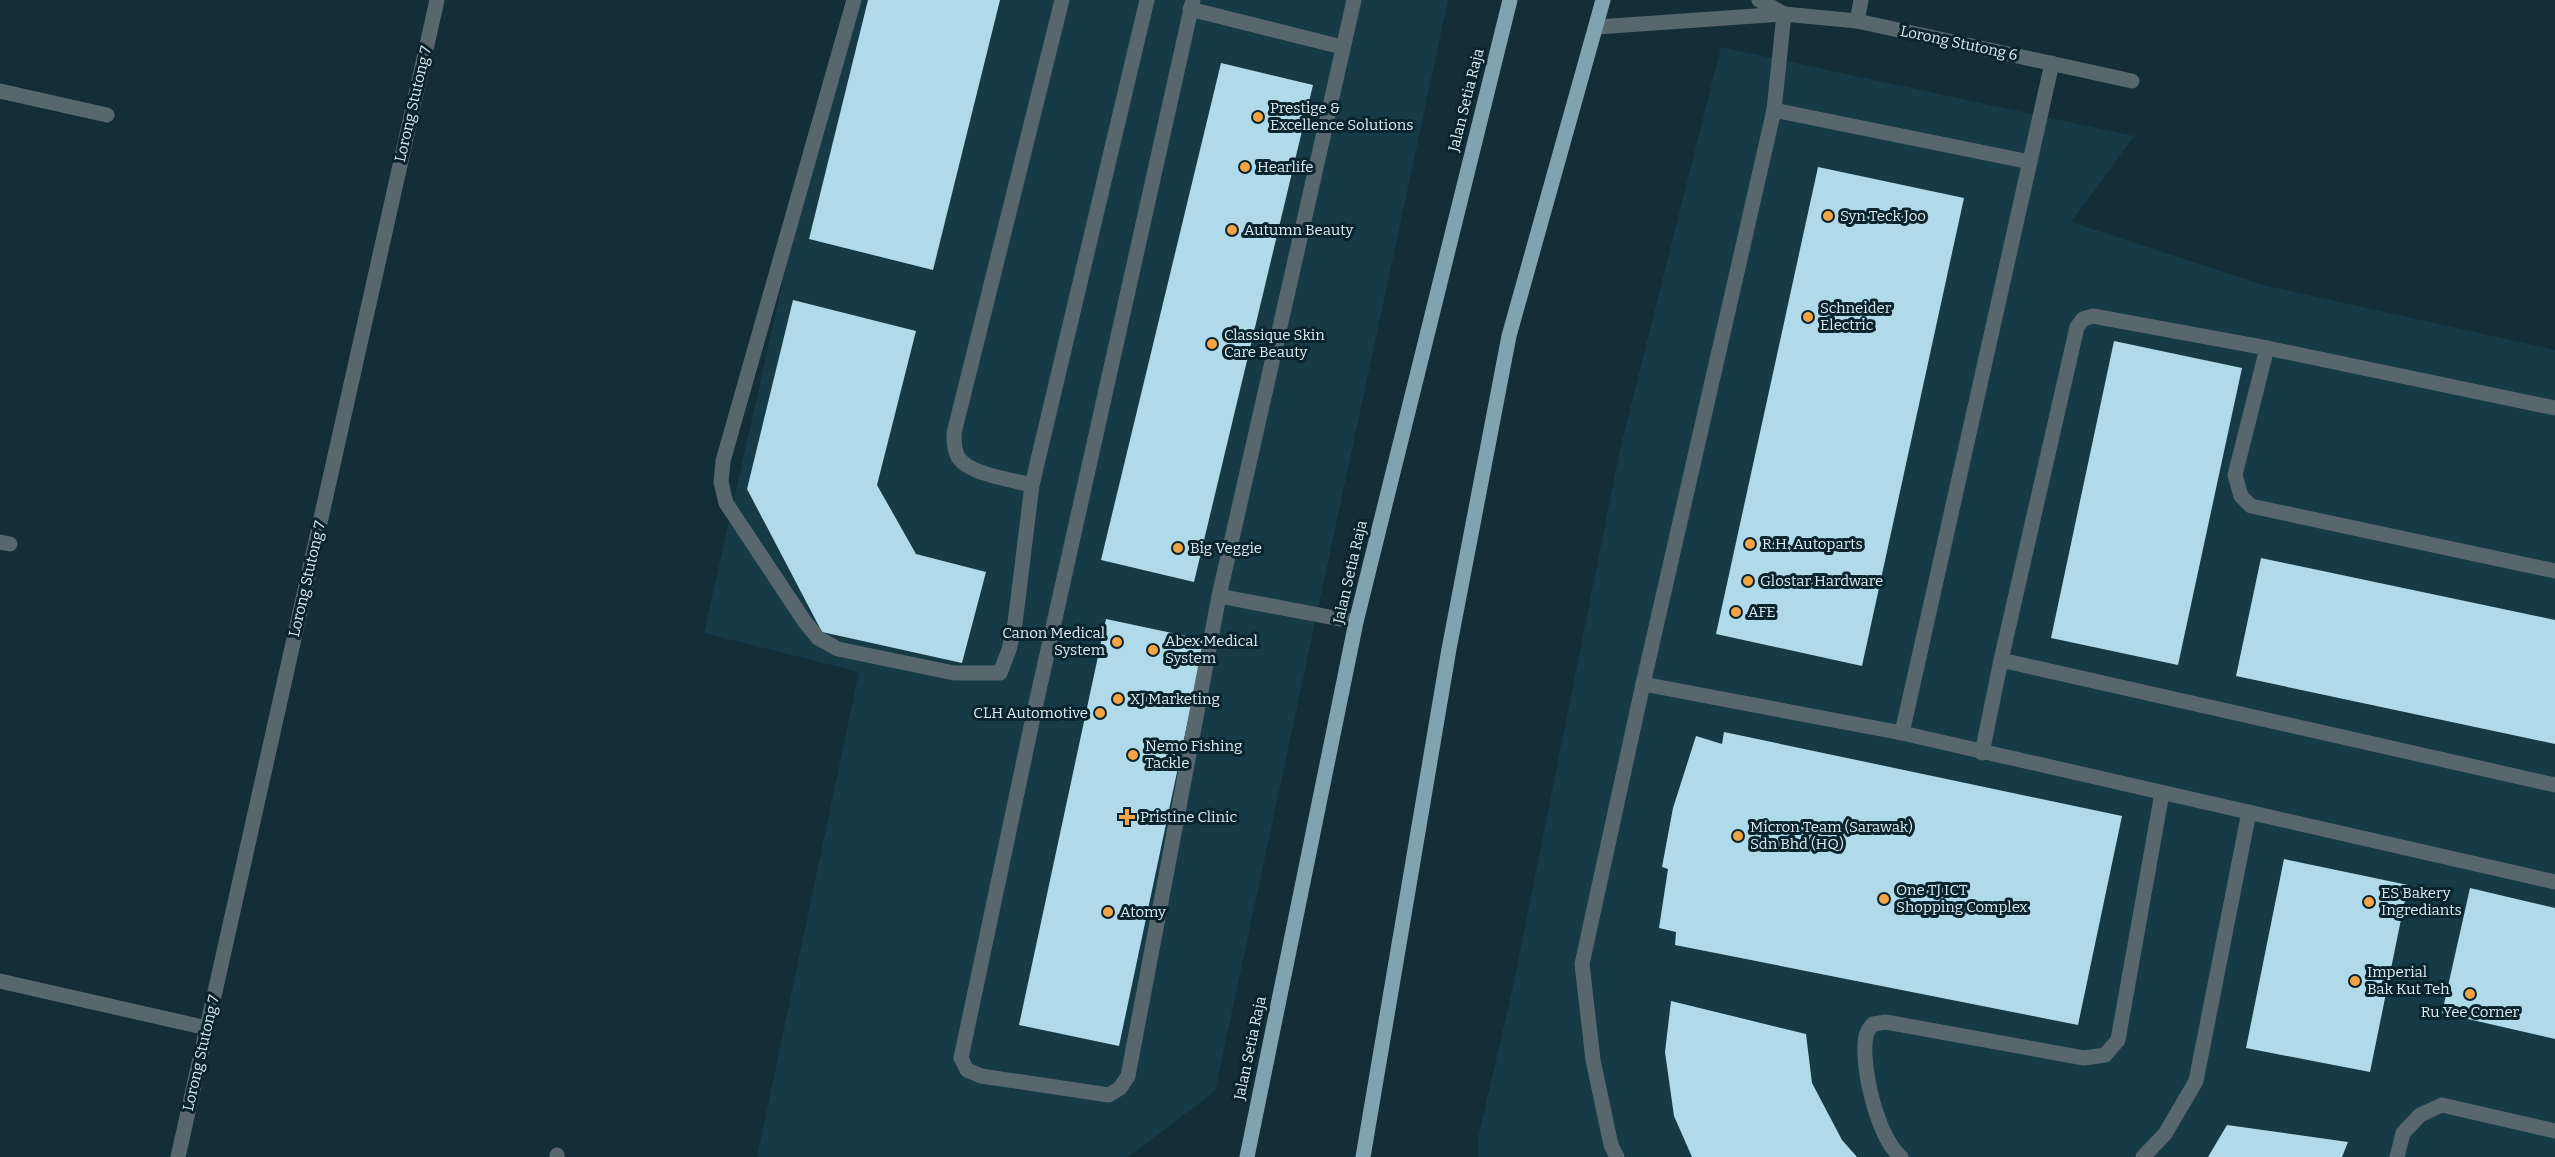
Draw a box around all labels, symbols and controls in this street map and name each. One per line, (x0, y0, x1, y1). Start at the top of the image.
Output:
street label: Lorong Stutong 6 (1899, 22, 2020, 64)
street label: Lorong Stutong 7 (391, 44, 435, 164)
street label: Jalan Setia Raja (1444, 47, 1488, 154)
place label: Prestige & Excellence Solutions (1270, 99, 1414, 134)
marker: Prestige & Excellence Solutions (1251, 110, 1265, 124)
place label: Hearlife (1257, 158, 1314, 176)
marker: Hearlife (1238, 160, 1252, 174)
place label: Syn Teck Joo (1840, 207, 1926, 225)
marker: Syn Teck Joo (1821, 209, 1835, 223)
place label: Autumn Beauty (1244, 221, 1354, 239)
marker: Autumn Beauty (1225, 223, 1239, 237)
place label: Schneider Electric (1820, 299, 1892, 334)
marker: Schneider Electric (1801, 310, 1815, 324)
place label: Classique Skin Care Beauty (1224, 326, 1325, 361)
marker: Classique Skin Care Beauty (1205, 337, 1219, 351)
street label: Jalan Setia Raja (1329, 518, 1371, 626)
street label: Lorong Stutong 7 (285, 519, 329, 639)
place label: R.H. Autoparts (1762, 535, 1863, 553)
marker: R.H. Autoparts (1743, 537, 1757, 551)
place label: Big Veggie (1190, 539, 1262, 557)
marker: Big Veggie (1171, 541, 1185, 555)
place label: Glostar Hardware (1760, 572, 1883, 590)
marker: Glostar Hardware (1741, 574, 1755, 588)
place label: AFE (1748, 603, 1776, 621)
marker: AFE (1729, 605, 1743, 619)
place label: Canon Medical System (1002, 624, 1106, 659)
place label: Abex Medical System (1165, 632, 1258, 667)
marker: Canon Medical System (1110, 635, 1124, 649)
marker: Abex Medical System (1146, 643, 1160, 657)
place label: XJ Marketing (1130, 690, 1220, 708)
marker: XJ Marketing (1111, 692, 1125, 706)
place label: CLH Automotive (973, 704, 1088, 722)
marker: CLH Automotive (1093, 706, 1107, 720)
place label: Nemo Fishing Tackle (1145, 737, 1242, 772)
marker: Nemo Fishing Tackle (1126, 748, 1140, 762)
marker: Pristine Clinic (1118, 808, 1136, 826)
place label: Pristine Clinic (1140, 808, 1237, 826)
place label: Micron Team (Sarawak) Sdn Bhd (HQ) (1750, 818, 1913, 853)
marker: Micron Team (Sarawak) Sdn Bhd (HQ) (1731, 829, 1745, 843)
place label: One TJ ICT Shopping Complex (1896, 881, 2028, 916)
place label: ES Bakery Ingrediants (2381, 884, 2462, 919)
marker: One TJ ICT Shopping Complex (1877, 892, 1891, 906)
marker: ES Bakery Ingrediants (2362, 895, 2376, 909)
place label: Atomy (1120, 903, 1166, 921)
marker: Atomy (1101, 905, 1115, 919)
place label: Imperial Bak Kut Teh (2367, 963, 2450, 998)
marker: Imperial Bak Kut Teh (2348, 974, 2362, 988)
marker: Ru Yee Corner (2463, 987, 2477, 1001)
street label: Lorong Stutong 7 (179, 993, 223, 1113)
street label: Jalan Setia Raja (1230, 994, 1270, 1103)
place label: Ru Yee Corner (2421, 1003, 2520, 1021)

